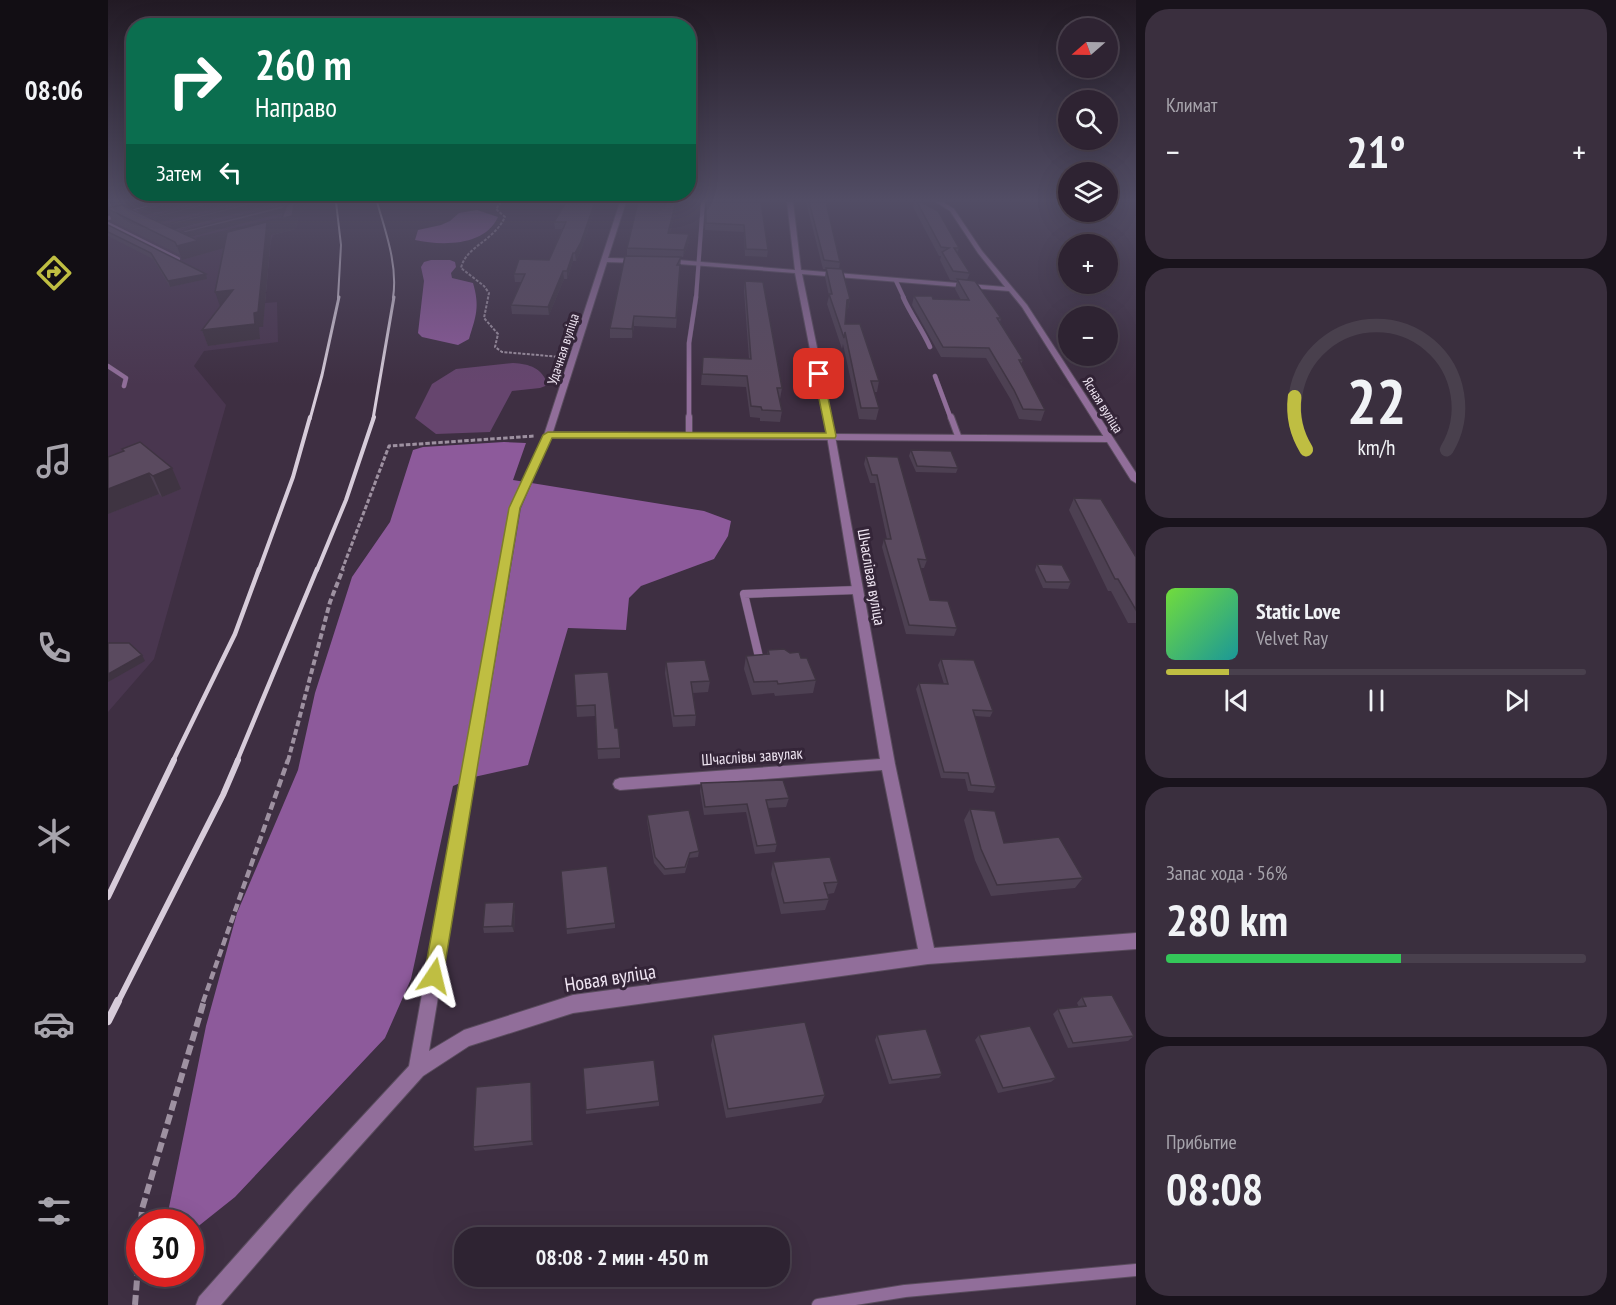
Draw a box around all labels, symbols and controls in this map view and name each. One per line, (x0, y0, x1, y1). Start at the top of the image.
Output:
north arrow (1058, 18, 1118, 78)
map controls (1058, 18, 1118, 366)
text: 260 m (255, 37, 352, 92)
icon: right (156, 42, 234, 120)
text: 08:06 (25, 73, 83, 107)
text: Направо (255, 90, 337, 124)
button: search (1058, 90, 1118, 150)
text: Климат (1166, 92, 1217, 118)
text: 21° (1346, 122, 1406, 180)
text: − (1166, 130, 1180, 173)
text: + (1572, 130, 1586, 173)
icon: left (214, 156, 247, 189)
text: Затем (156, 159, 202, 187)
button: layers (1058, 162, 1118, 222)
button: + (1058, 234, 1118, 294)
icon: directions (33, 252, 75, 294)
button: − (1058, 306, 1118, 366)
street label: Удачная вуліца (543, 311, 583, 387)
pin (793, 348, 844, 399)
icon: arrive (802, 357, 835, 390)
text: 22 (1346, 360, 1406, 441)
street label: Ясная вуліца (1079, 374, 1127, 436)
text: km/h (1357, 434, 1395, 462)
icon: music (33, 440, 75, 482)
street label: Шчаслівая вуліца (854, 527, 890, 627)
text: Static Love (1256, 597, 1341, 625)
text: Velvet Ray (1256, 625, 1328, 651)
icon: phone (33, 627, 75, 669)
icon: previous (1220, 684, 1253, 717)
icon: pause (1360, 684, 1393, 717)
icon: next (1500, 684, 1533, 717)
street label: Шчаслівы завулак (701, 742, 804, 770)
icon: climate (33, 815, 75, 857)
text: Запас хода · 56% (1166, 860, 1287, 886)
text: 280 km (1166, 890, 1288, 948)
position arrow (402, 944, 466, 1008)
street label: Новая вуліца (563, 958, 657, 998)
icon: car (33, 1003, 75, 1045)
text: Прибытие (1166, 1129, 1237, 1155)
text: 08:08 (1166, 1159, 1263, 1217)
icon: filters (33, 1190, 75, 1232)
speed limit sign: 30 (126, 1209, 204, 1287)
text: 08:08 · 2 мин · 450 m (536, 1243, 708, 1271)

